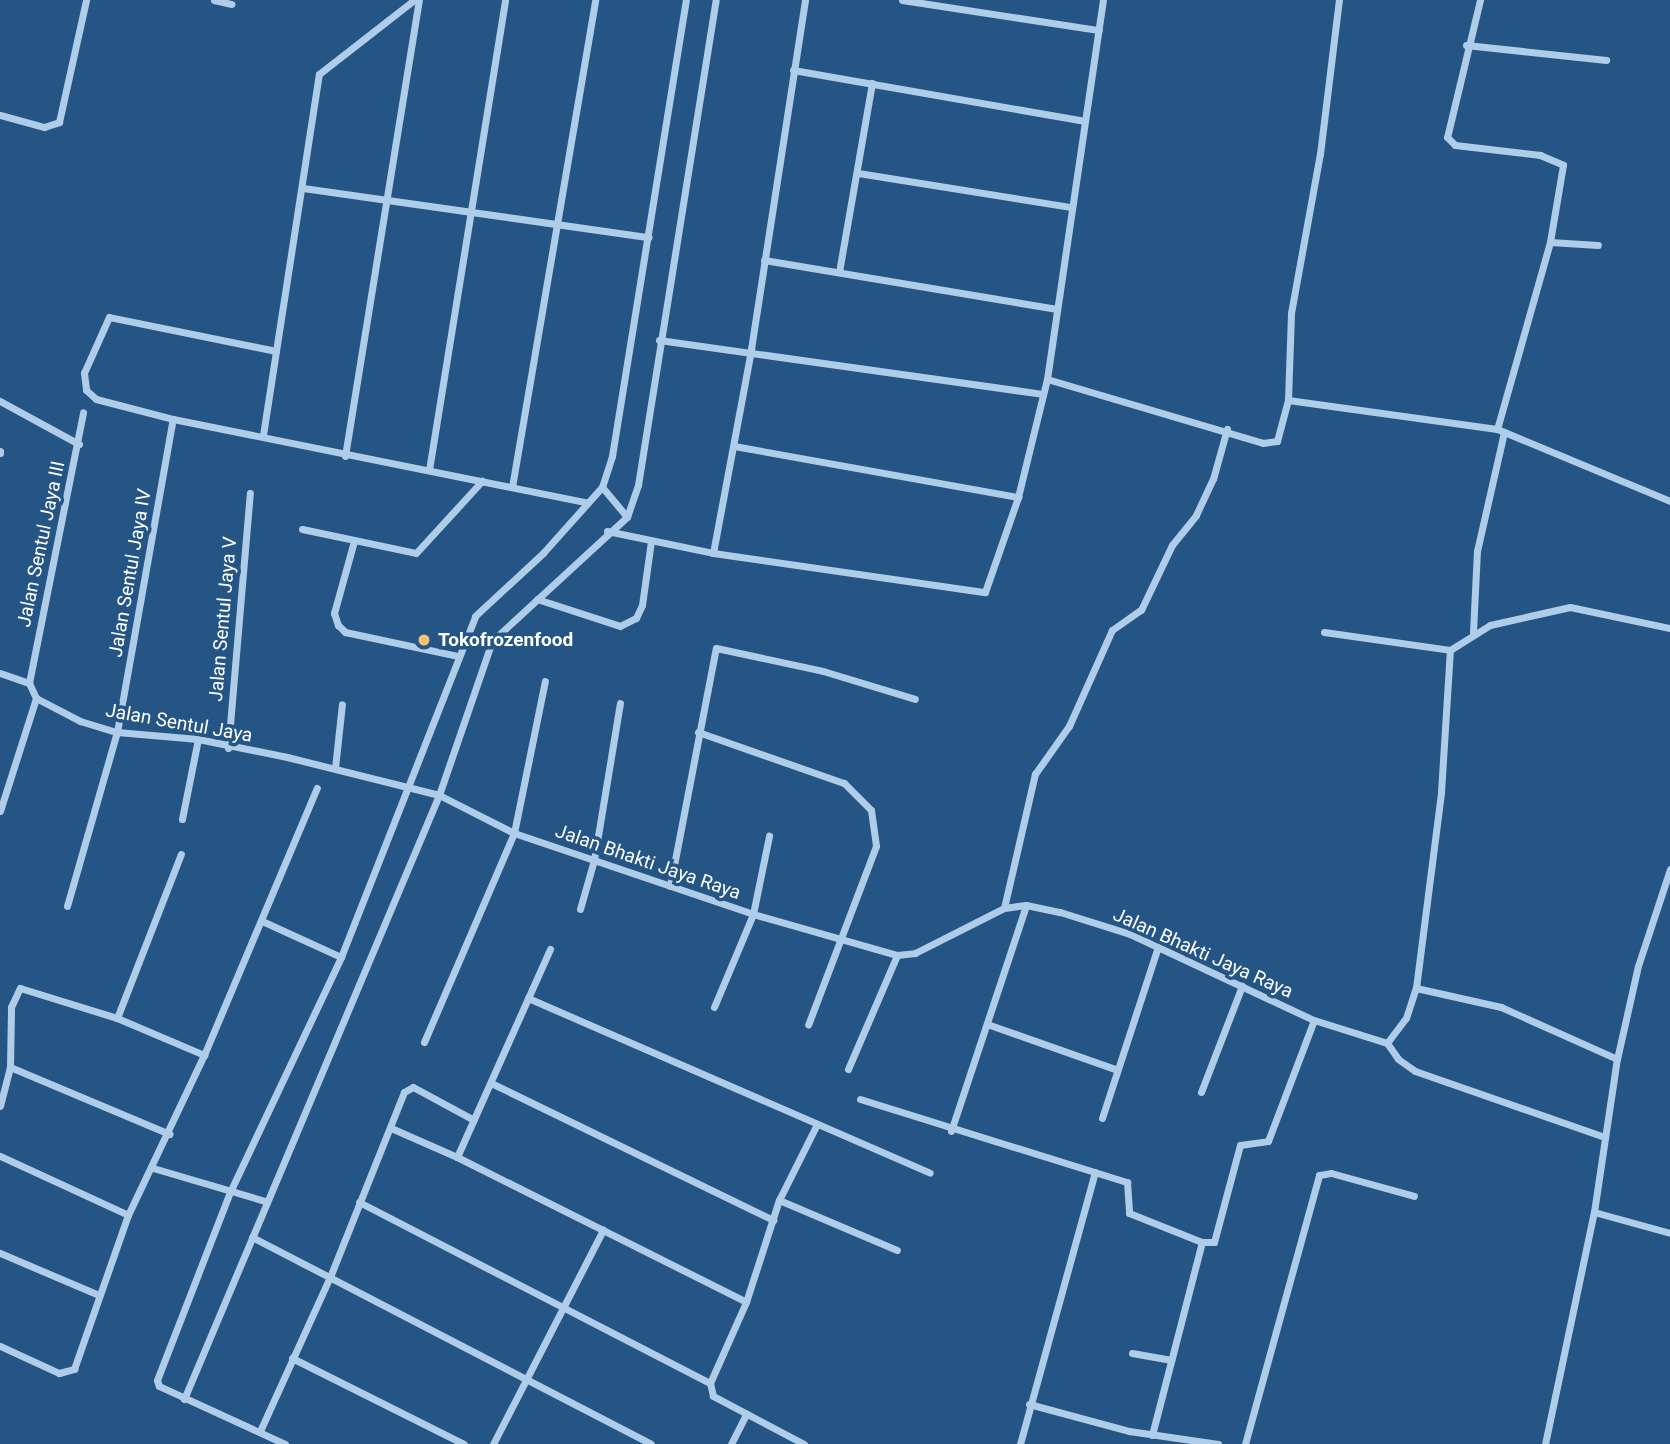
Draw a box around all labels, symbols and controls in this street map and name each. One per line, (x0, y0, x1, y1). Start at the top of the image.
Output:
street label: Jalan Sentul Jaya III (12, 459, 70, 629)
street label: Jalan Sentul Jaya IV (104, 487, 156, 659)
street label: Jalan Sentul Jaya V (204, 536, 242, 702)
place label: Tokofrozenfood (438, 629, 573, 651)
marker: Tokofrozenfood (416, 632, 432, 648)
street label: Jalan Sentul Jaya (104, 699, 254, 747)
street label: Jalan Bhakti Jaya Raya (552, 820, 744, 904)
street label: Jalan Bhakti Jaya Raya (1110, 903, 1296, 1003)

